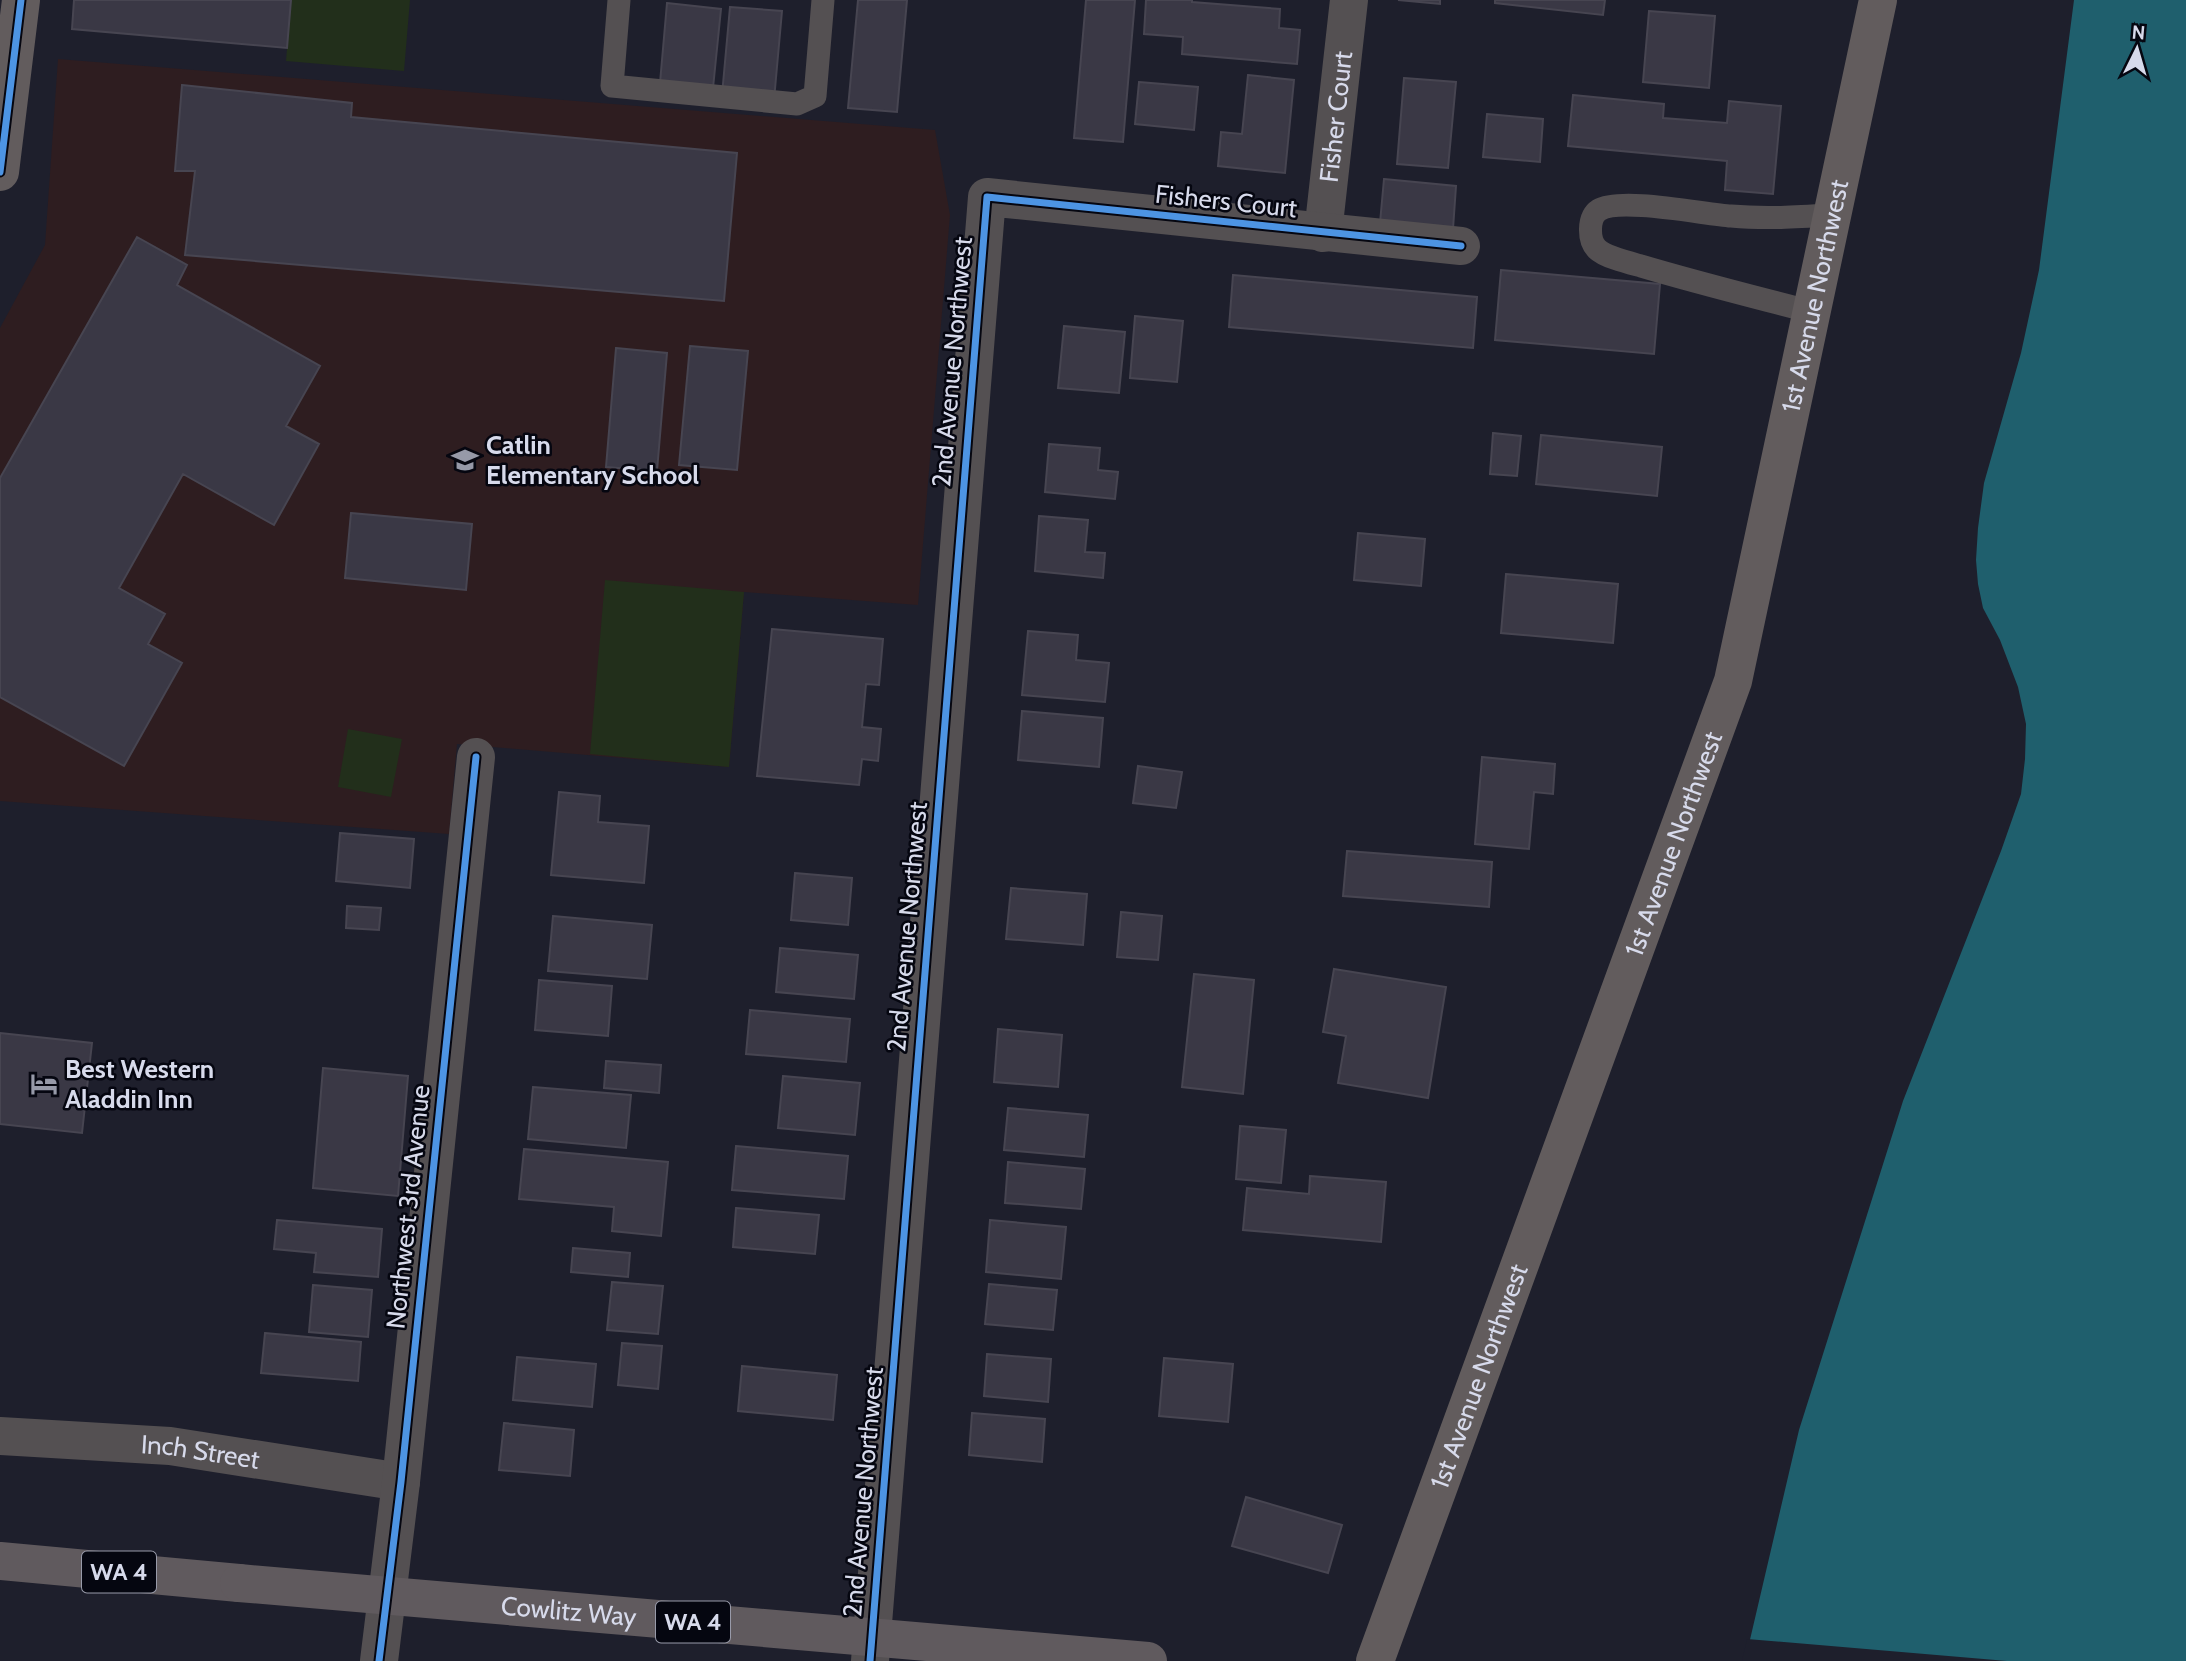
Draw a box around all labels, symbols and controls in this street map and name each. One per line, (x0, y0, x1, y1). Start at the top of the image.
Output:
north arrow (2102, 14, 2172, 84)
text: N (2131, 21, 2146, 45)
street label: Fisher Court (1313, 49, 1359, 184)
street label: 1st Avenue Northwest (1775, 177, 1855, 415)
street label: Fishers Court (1153, 178, 1299, 224)
street label: 2nd Avenue Northwest (925, 235, 979, 489)
place label: Catlin Elementary School (486, 429, 699, 491)
school or university icon: Catlin Elementary School (450, 445, 480, 475)
street label: 1st Avenue Northwest (1618, 727, 1729, 961)
street label: 2nd Avenue Northwest (880, 800, 934, 1054)
place label: Best Western Aladdin Inn (65, 1053, 214, 1115)
hotel icon: Best Western Aladdin Inn (29, 1069, 59, 1099)
street label: Northwest 3rd Avenue (379, 1083, 437, 1331)
street label: 1st Avenue Northwest (1423, 1259, 1535, 1493)
street label: 2nd Avenue Northwest (836, 1365, 890, 1619)
street label: Inch Street (140, 1428, 262, 1476)
road number: WA 4 (82, 1552, 156, 1592)
street label: Cowlitz Way (500, 1590, 638, 1633)
road number: WA 4 (656, 1602, 730, 1642)

